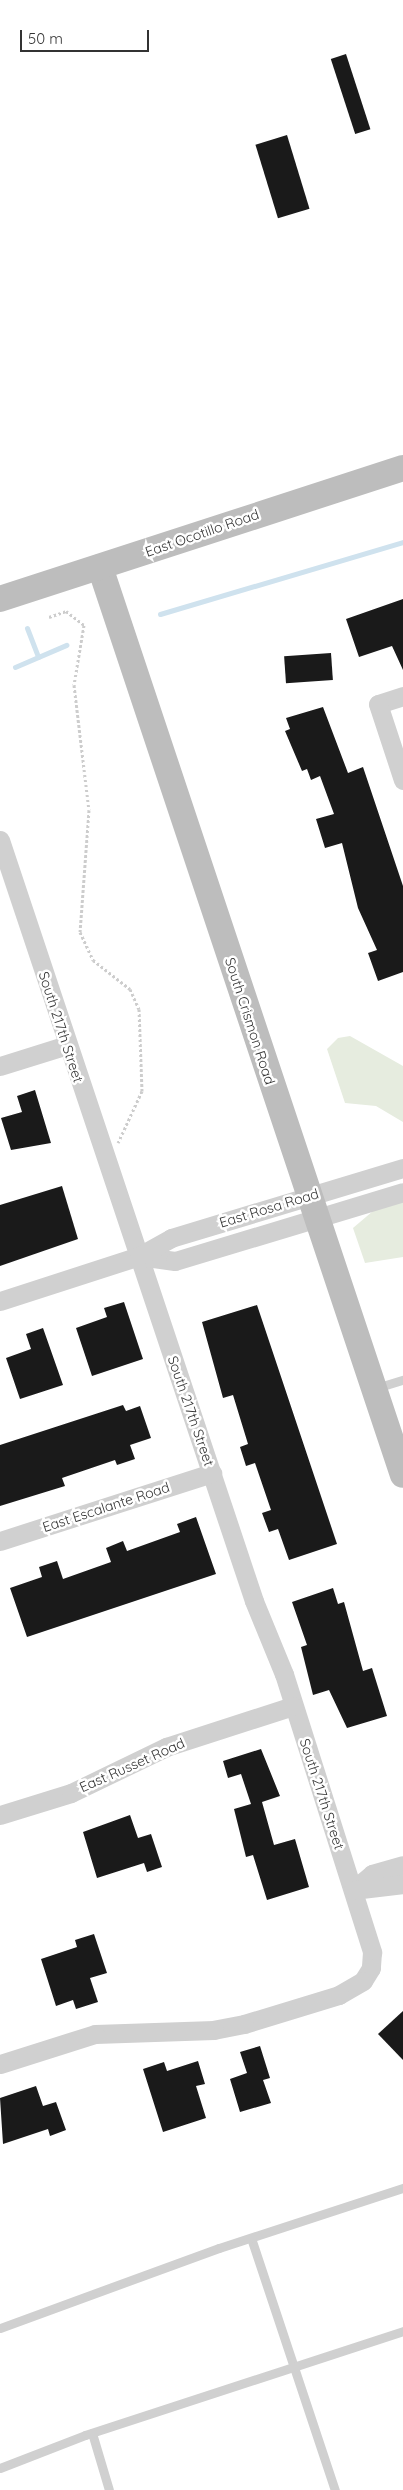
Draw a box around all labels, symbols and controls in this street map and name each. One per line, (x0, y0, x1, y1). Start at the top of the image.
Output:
scale bar (22, 20, 151, 52)
text: 50 m (28, 29, 63, 48)
street label: East Ocotillo Road (143, 506, 261, 560)
street label: South Crismon Road (221, 955, 279, 1087)
street label: South 217th Street (35, 969, 87, 1085)
street label: East Rosa Road (217, 1185, 321, 1231)
street label: South 217th Street (164, 1354, 218, 1468)
street label: East Escalante Road (40, 1478, 172, 1536)
street label: East Russet Road (77, 1734, 187, 1796)
street label: South 217th Street (296, 1736, 348, 1852)

